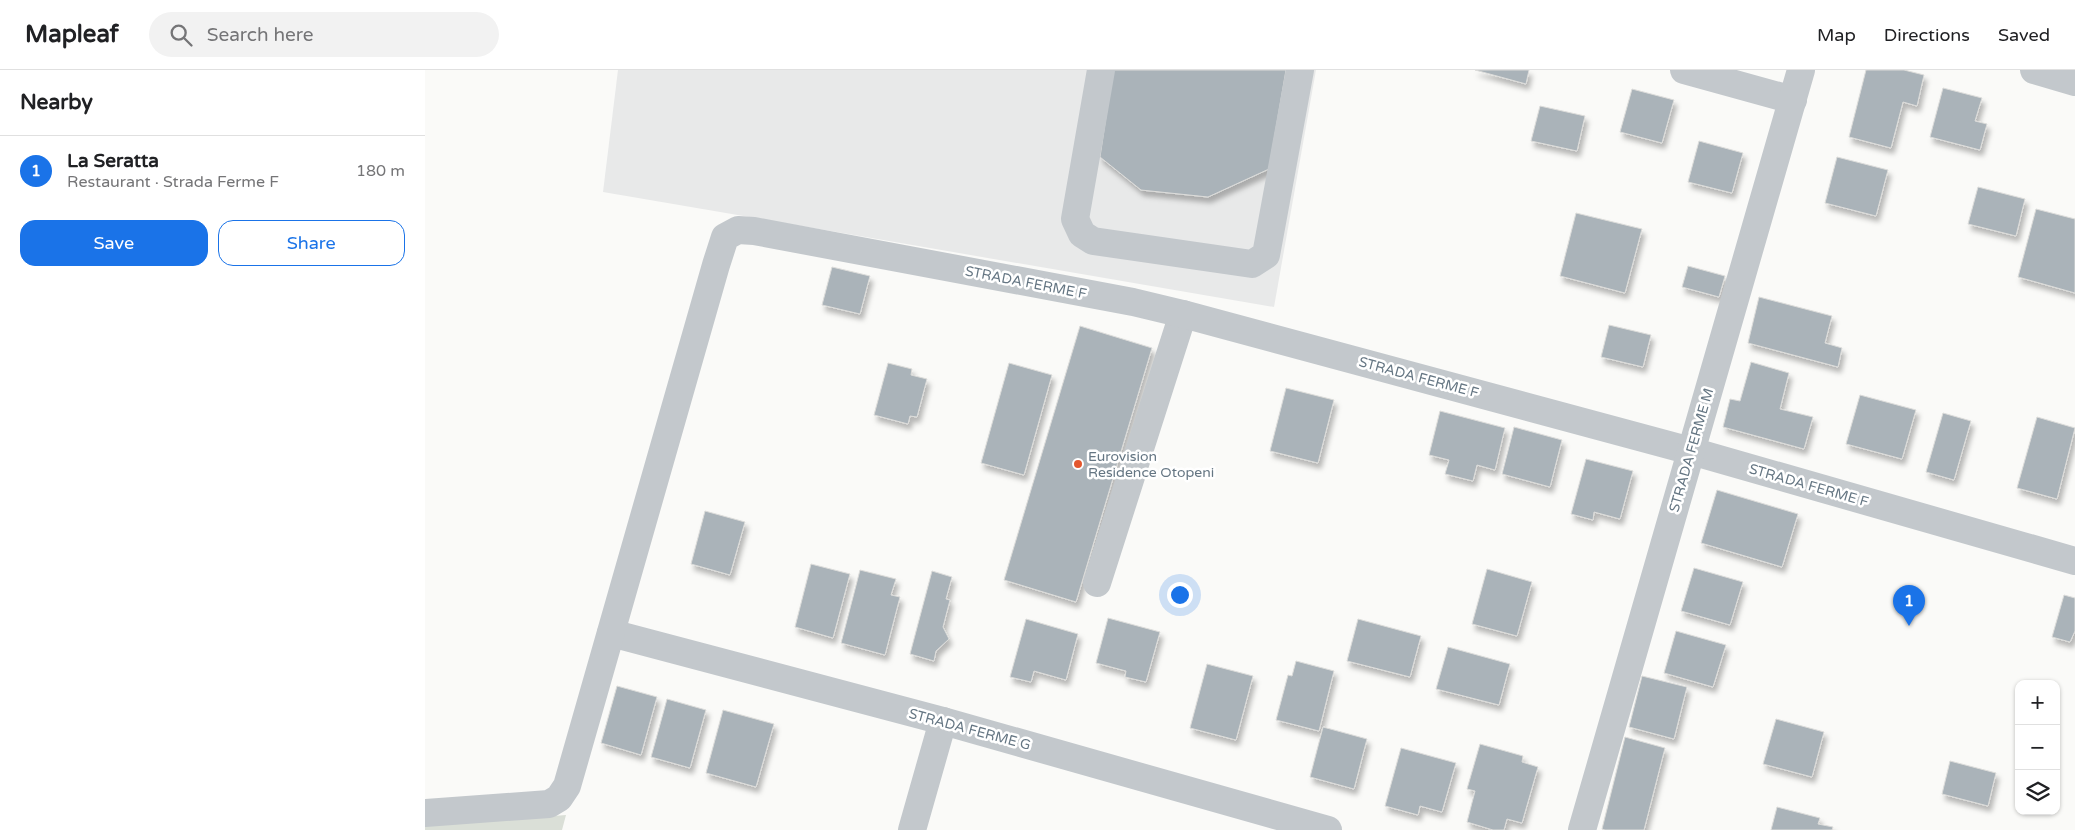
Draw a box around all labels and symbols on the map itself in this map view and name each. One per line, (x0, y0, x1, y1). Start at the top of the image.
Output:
street label: STRADA FERME F (964, 262, 1089, 303)
street label: STRADA FERME F (1357, 353, 1481, 402)
street label: STRADA FERME M (1666, 386, 1717, 514)
place label: Eurovision Residence Otopeni (1088, 448, 1214, 481)
marker: Eurovision Residence Otopeni (1072, 458, 1084, 470)
street label: STRADA FERME F (1747, 460, 1871, 511)
your location (1167, 582, 1193, 608)
pin: 1 (1893, 585, 1925, 626)
street label: STRADA FERME G (907, 705, 1033, 754)

